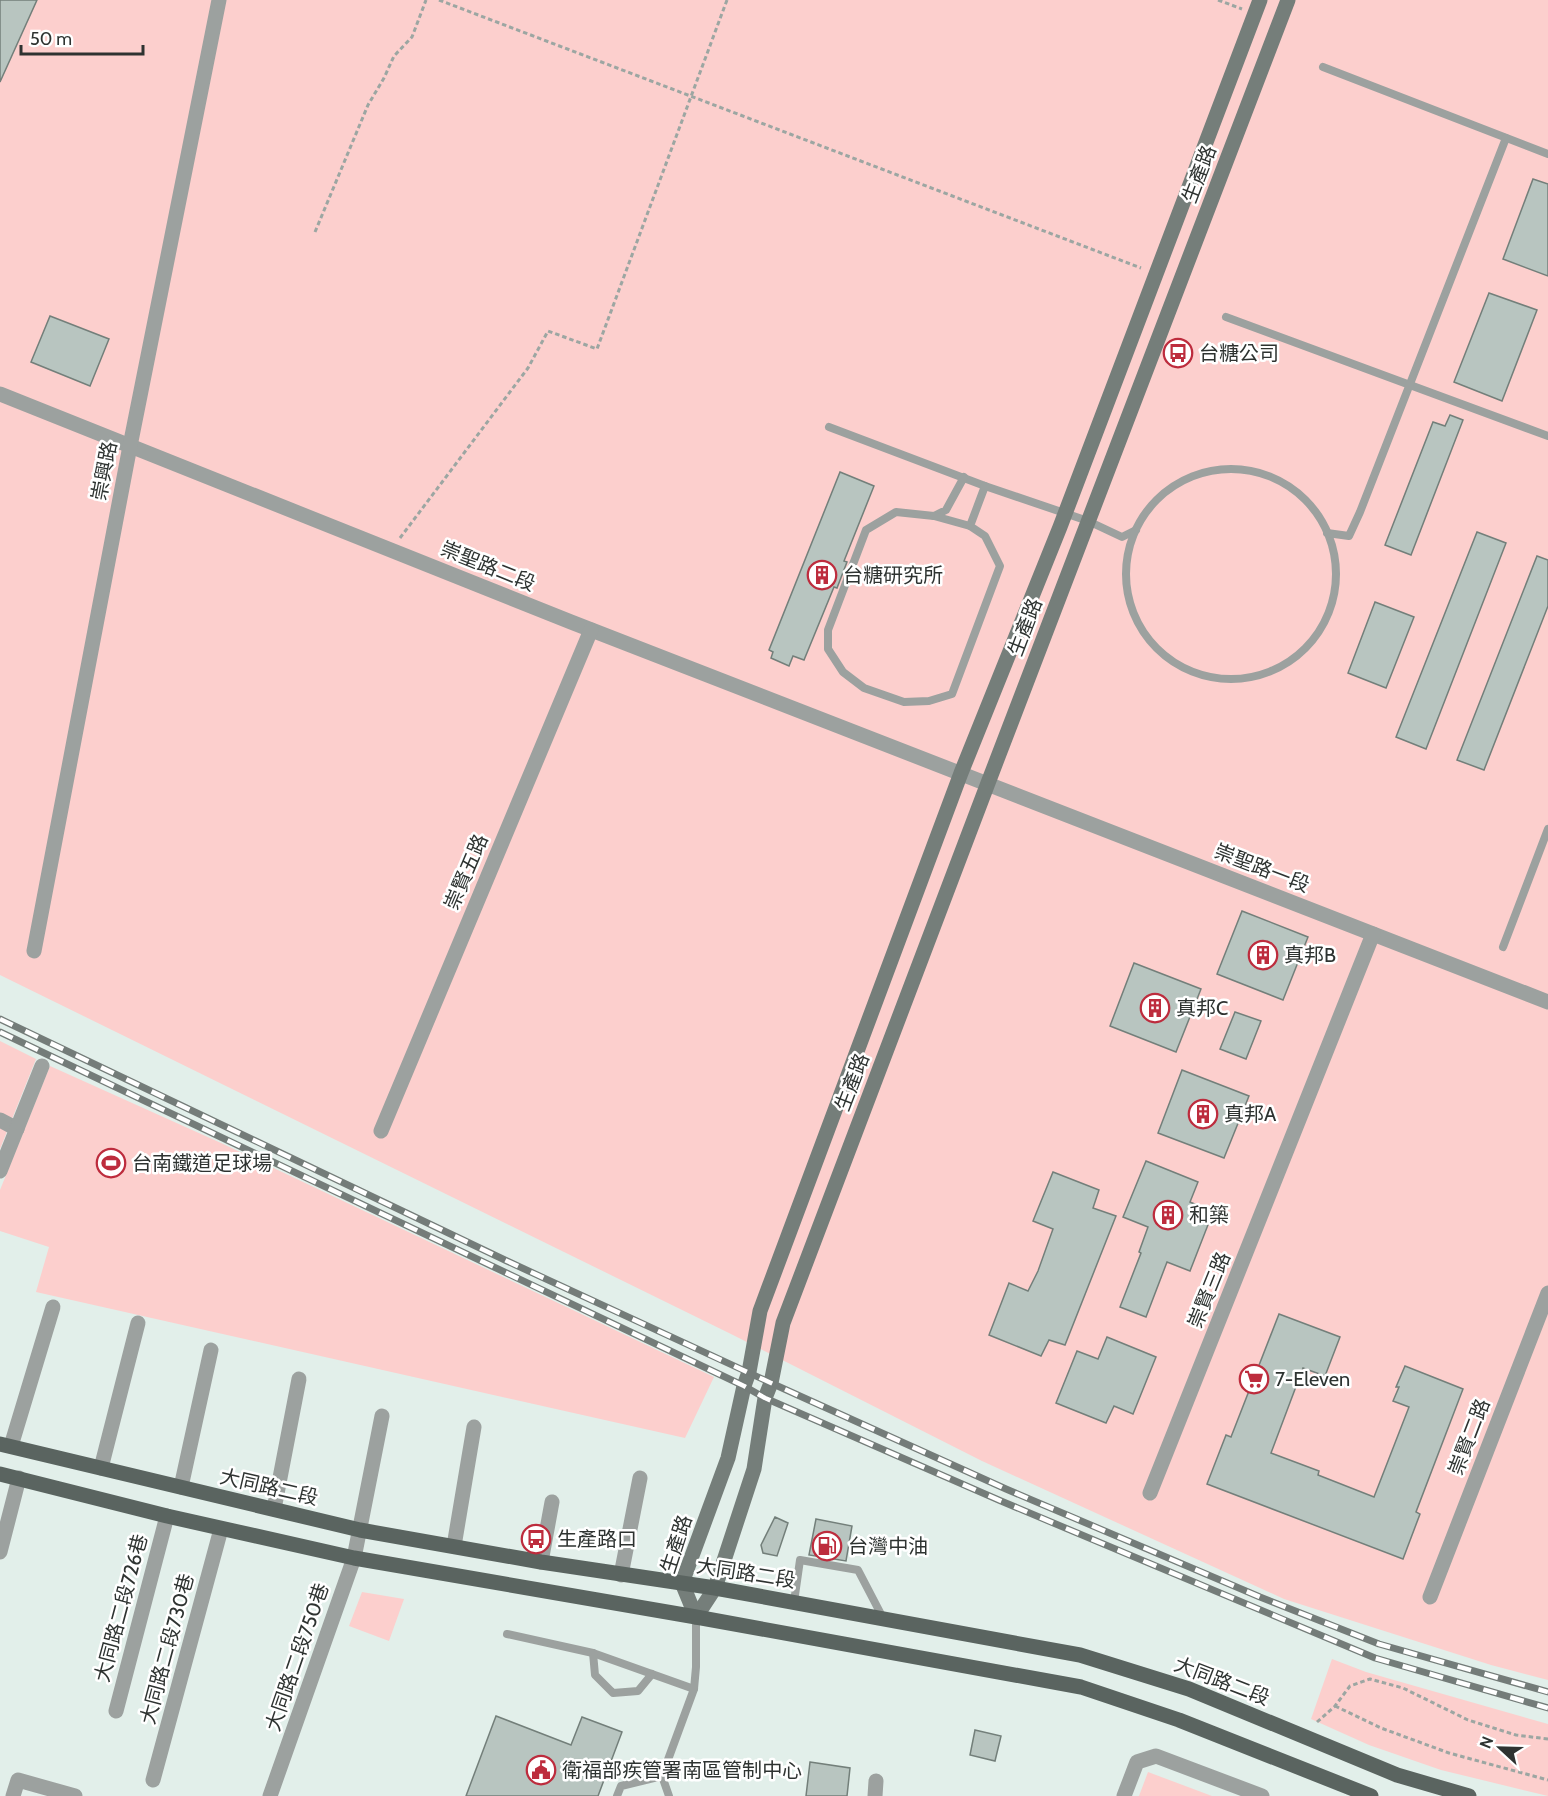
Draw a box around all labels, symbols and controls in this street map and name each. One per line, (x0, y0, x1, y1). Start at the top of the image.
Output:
scale bar (21, 18, 142, 56)
text: 50 m (30, 28, 72, 50)
street label: 生產路 (1177, 142, 1221, 206)
bus stop icon: 台糖公司 (1162, 337, 1194, 369)
place label: 台糖公司 (1199, 341, 1279, 365)
street label: 崇興路 (86, 439, 122, 503)
street label: 崇聖路二段 (437, 536, 539, 596)
building icon: 台糖研究所 (806, 559, 838, 591)
place label: 台糖研究所 (843, 563, 943, 587)
street label: 生產路 (1003, 595, 1047, 659)
street label: 崇賢五路 (439, 830, 493, 914)
street label: 崇聖路一段 (1211, 839, 1313, 897)
building icon: 真邦B (1247, 939, 1279, 971)
place label: 真邦B (1284, 943, 1336, 967)
building icon: 真邦C (1139, 992, 1171, 1024)
place label: 真邦C (1176, 996, 1228, 1020)
street label: 生產路 (830, 1050, 874, 1114)
building icon: 真邦A (1187, 1098, 1219, 1130)
place label: 真邦A (1224, 1102, 1277, 1126)
sports icon: 台南鐵道足球場 (95, 1147, 127, 1179)
place label: 台南鐵道足球場 (132, 1151, 272, 1175)
building icon: 和築 (1152, 1199, 1184, 1231)
place label: 和築 (1189, 1203, 1229, 1227)
street label: 崇賢三路 (1183, 1248, 1235, 1332)
supermarket icon: 7-Eleven (1238, 1363, 1270, 1395)
place label: 7-Eleven (1275, 1367, 1350, 1391)
street label: 崇賢二路 (1443, 1395, 1495, 1479)
street label: 大同路二段 (218, 1464, 320, 1510)
street label: 生產路 (655, 1512, 697, 1576)
bus stop icon: 生產路口 (520, 1523, 552, 1555)
place label: 生產路口 (557, 1527, 637, 1551)
fuel station icon: 台灣中油 (811, 1530, 843, 1562)
street label: 大同路二段726巷 (90, 1532, 152, 1684)
place label: 台灣中油 (848, 1534, 928, 1558)
street label: 大同路二段 (695, 1553, 797, 1593)
street label: 大同路二段730巷 (135, 1571, 199, 1727)
street label: 大同路二段750巷 (260, 1580, 334, 1734)
street label: 大同路二段 (1171, 1652, 1273, 1710)
north arrow (1470, 1718, 1530, 1778)
text: N (1476, 1734, 1497, 1751)
public building icon: 衛福部疾管署南區管制中心 (525, 1754, 557, 1786)
place label: 衛福部疾管署南區管制中心 (562, 1758, 802, 1782)

